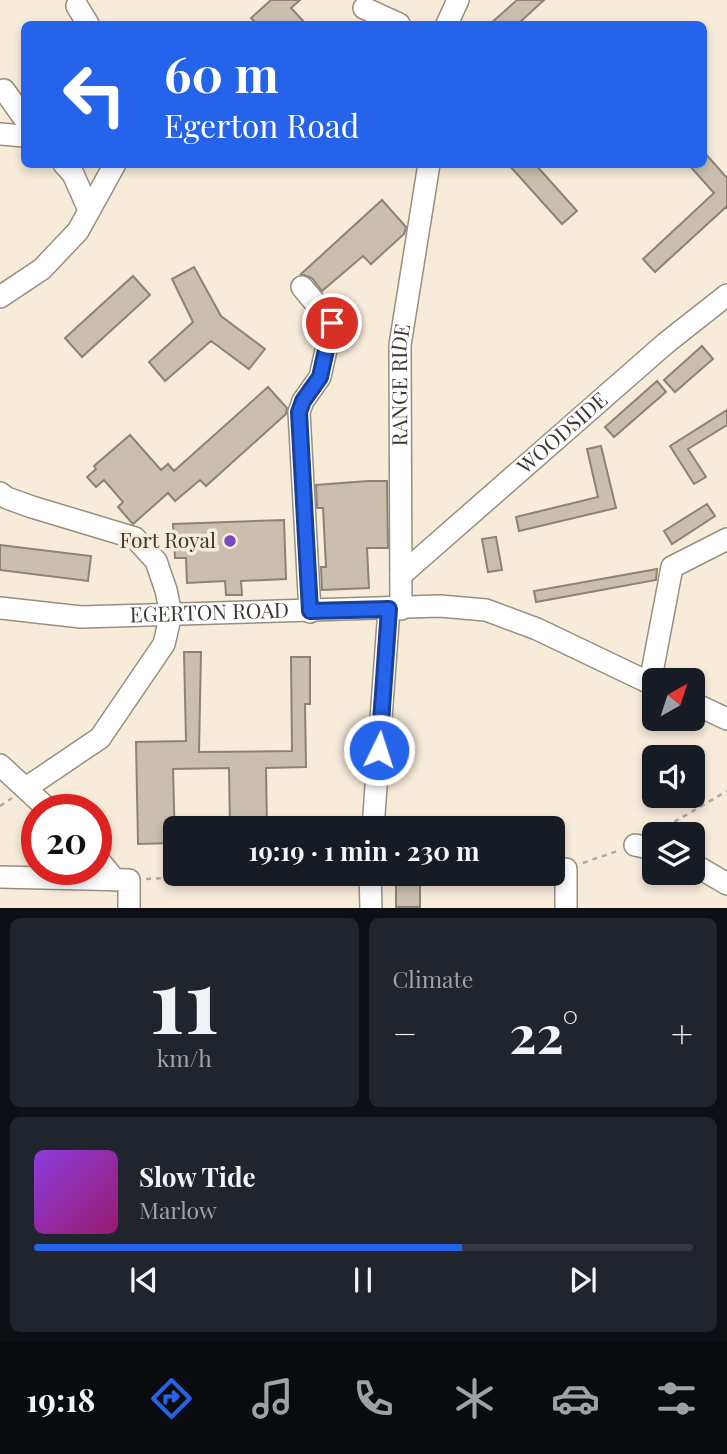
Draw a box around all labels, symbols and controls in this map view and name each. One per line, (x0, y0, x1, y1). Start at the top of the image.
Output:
text: 60 m (164, 40, 279, 105)
icon: left (49, 49, 140, 140)
text: Egerton Road (164, 103, 359, 146)
pin (302, 293, 362, 353)
icon: arrive (313, 304, 351, 342)
street label: RANGE RIDE (383, 322, 415, 446)
street label: WOODSIDE (510, 385, 612, 480)
place label: Fort Royal (120, 525, 216, 553)
marker: Fort Royal (222, 533, 238, 549)
street label: EGERTON ROAD (129, 595, 289, 627)
north arrow (642, 668, 705, 732)
map controls (642, 668, 705, 885)
position arrow (342, 713, 416, 787)
button: sound (642, 745, 705, 808)
speed limit sign: 20 (21, 794, 112, 885)
button: layers (642, 822, 705, 885)
text: 19:19 · 1 min · 230 m (248, 833, 480, 868)
text: 11 (149, 936, 219, 1057)
text: Climate (393, 963, 473, 994)
text: 22° (509, 998, 579, 1067)
text: − (393, 1007, 417, 1058)
text: + (671, 1007, 693, 1058)
text: km/h (157, 1042, 212, 1073)
text: Slow Tide (139, 1159, 256, 1194)
text: Marlow (139, 1194, 217, 1225)
icon: previous (125, 1261, 163, 1299)
icon: pause (344, 1261, 382, 1299)
icon: next (564, 1261, 602, 1299)
icon: directions (147, 1374, 196, 1423)
icon: music (248, 1374, 297, 1423)
icon: phone (349, 1374, 398, 1423)
icon: climate (450, 1374, 499, 1423)
icon: car (551, 1374, 600, 1423)
icon: filters (652, 1374, 701, 1423)
text: 19:18 (26, 1377, 95, 1420)

